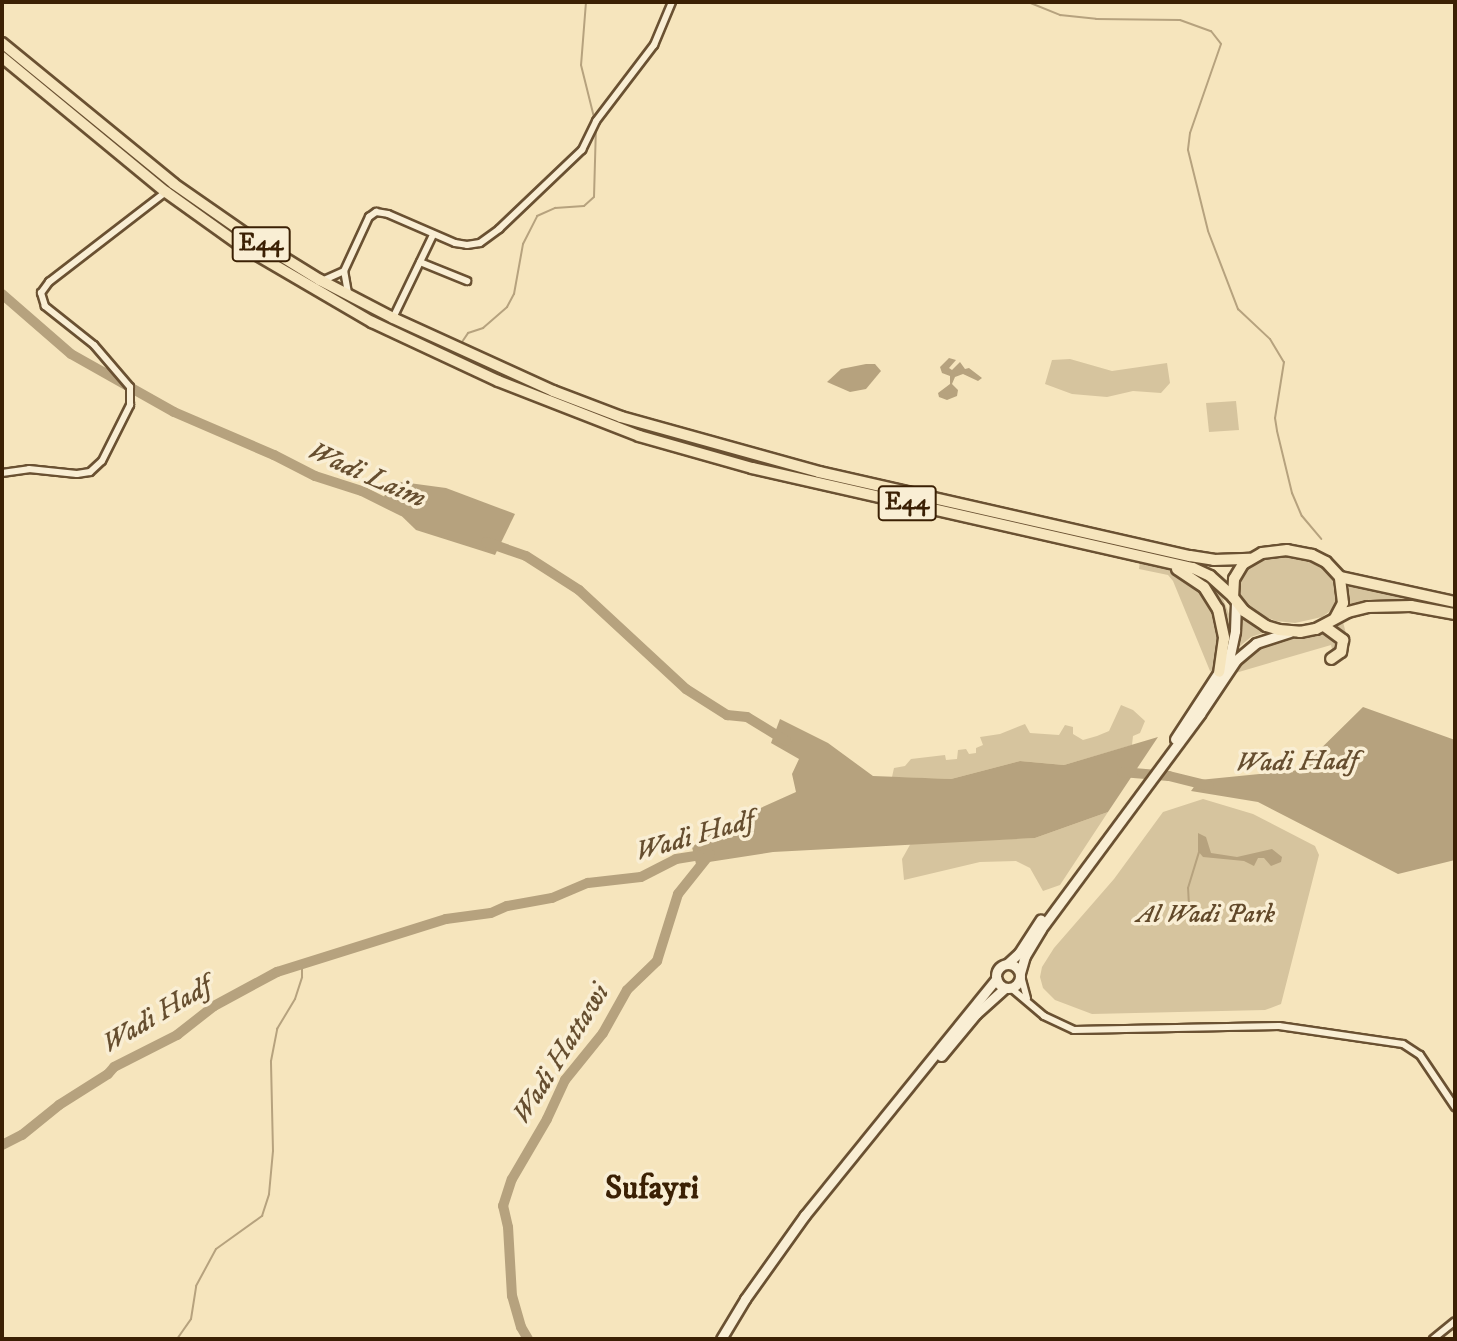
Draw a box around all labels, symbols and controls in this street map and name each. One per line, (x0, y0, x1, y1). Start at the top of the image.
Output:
road number: E44 (231, 224, 291, 264)
water label: Wadi Laim (303, 434, 431, 516)
road number: E44 (877, 482, 937, 524)
water label: Wadi Hadf (1235, 744, 1359, 780)
water label: Wadi Hadf (631, 803, 759, 869)
park label: Al Wadi Park (1137, 899, 1275, 931)
water label: Wadi Hadf (96, 969, 218, 1061)
water label: Wadi Hattawi (505, 978, 617, 1130)
district label: Sufayri (605, 1169, 699, 1209)

